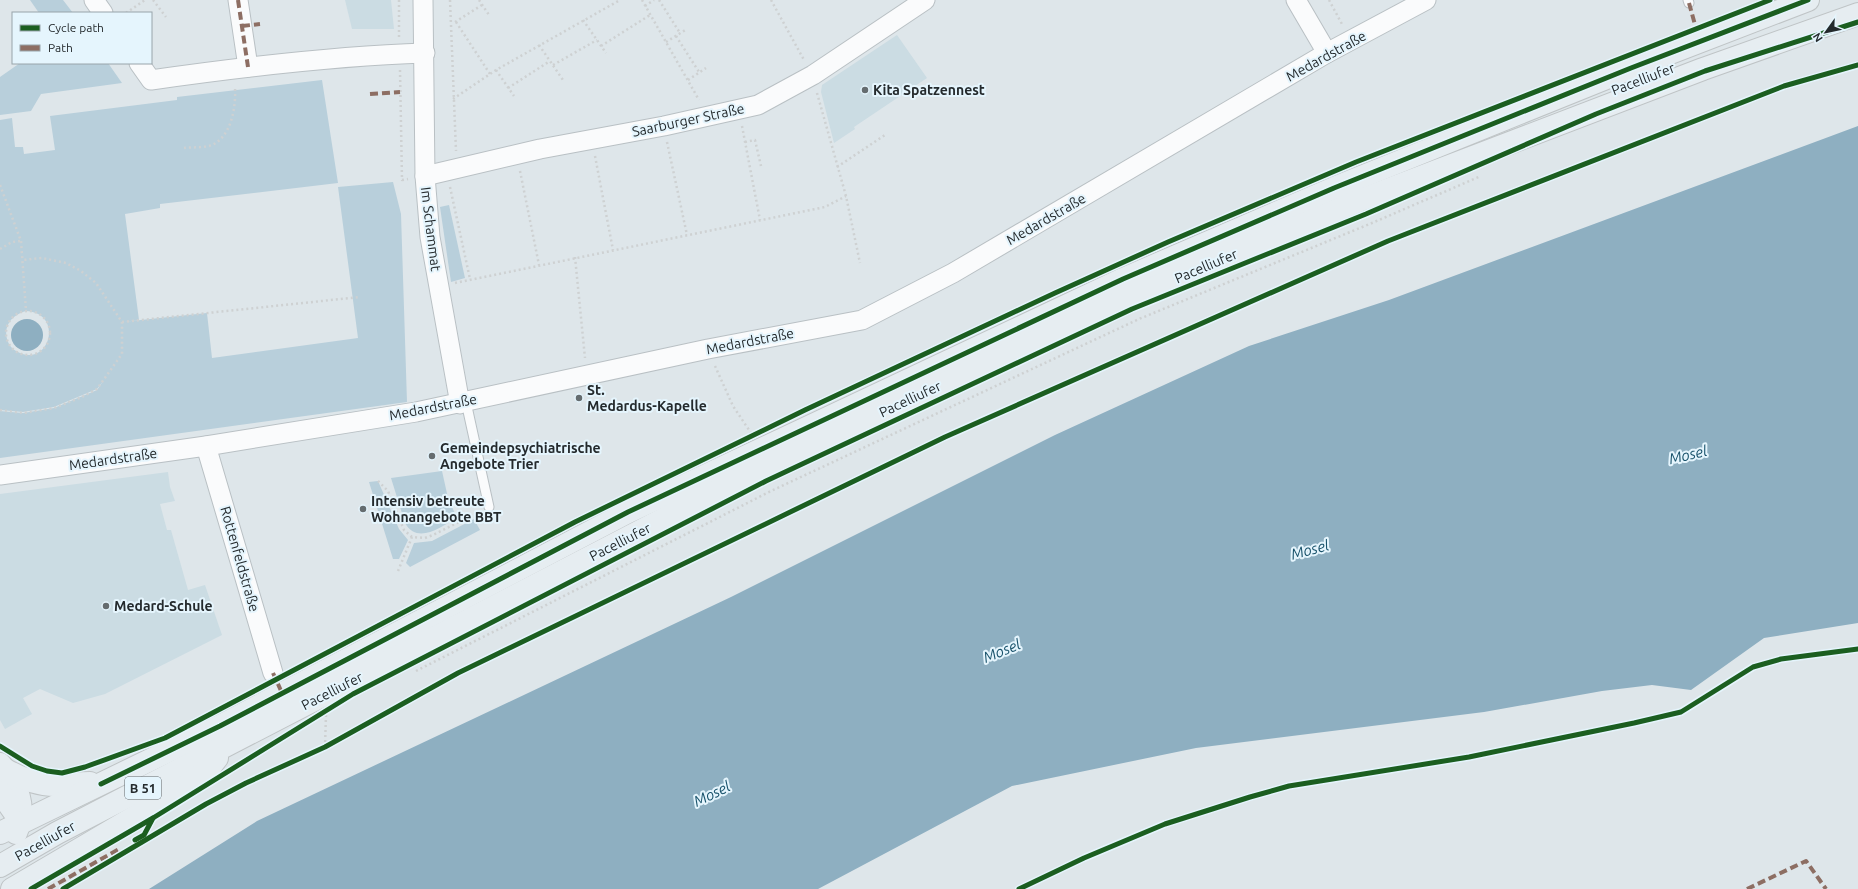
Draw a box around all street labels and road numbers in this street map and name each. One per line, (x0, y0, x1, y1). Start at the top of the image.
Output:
street label: Medardstraße (1283, 27, 1369, 85)
street label: Pacelliufer (1609, 59, 1678, 98)
street label: Saarburger Straße (630, 100, 746, 140)
street label: Im Schammat (418, 186, 444, 273)
street label: Medardstraße (1003, 190, 1089, 248)
street label: Pacelliufer (1172, 245, 1240, 286)
street label: Medardstraße (705, 325, 795, 357)
street label: Pacelliufer (876, 377, 944, 420)
street label: Medardstraße (388, 391, 478, 423)
street label: Medardstraße (68, 445, 158, 473)
street label: Rottenfeldstraße (217, 505, 263, 613)
street label: Pacelliufer (587, 519, 654, 564)
street label: Pacelliufer (299, 668, 366, 713)
road number: B 51 (125, 777, 161, 799)
street label: Pacelliufer (12, 817, 79, 864)

